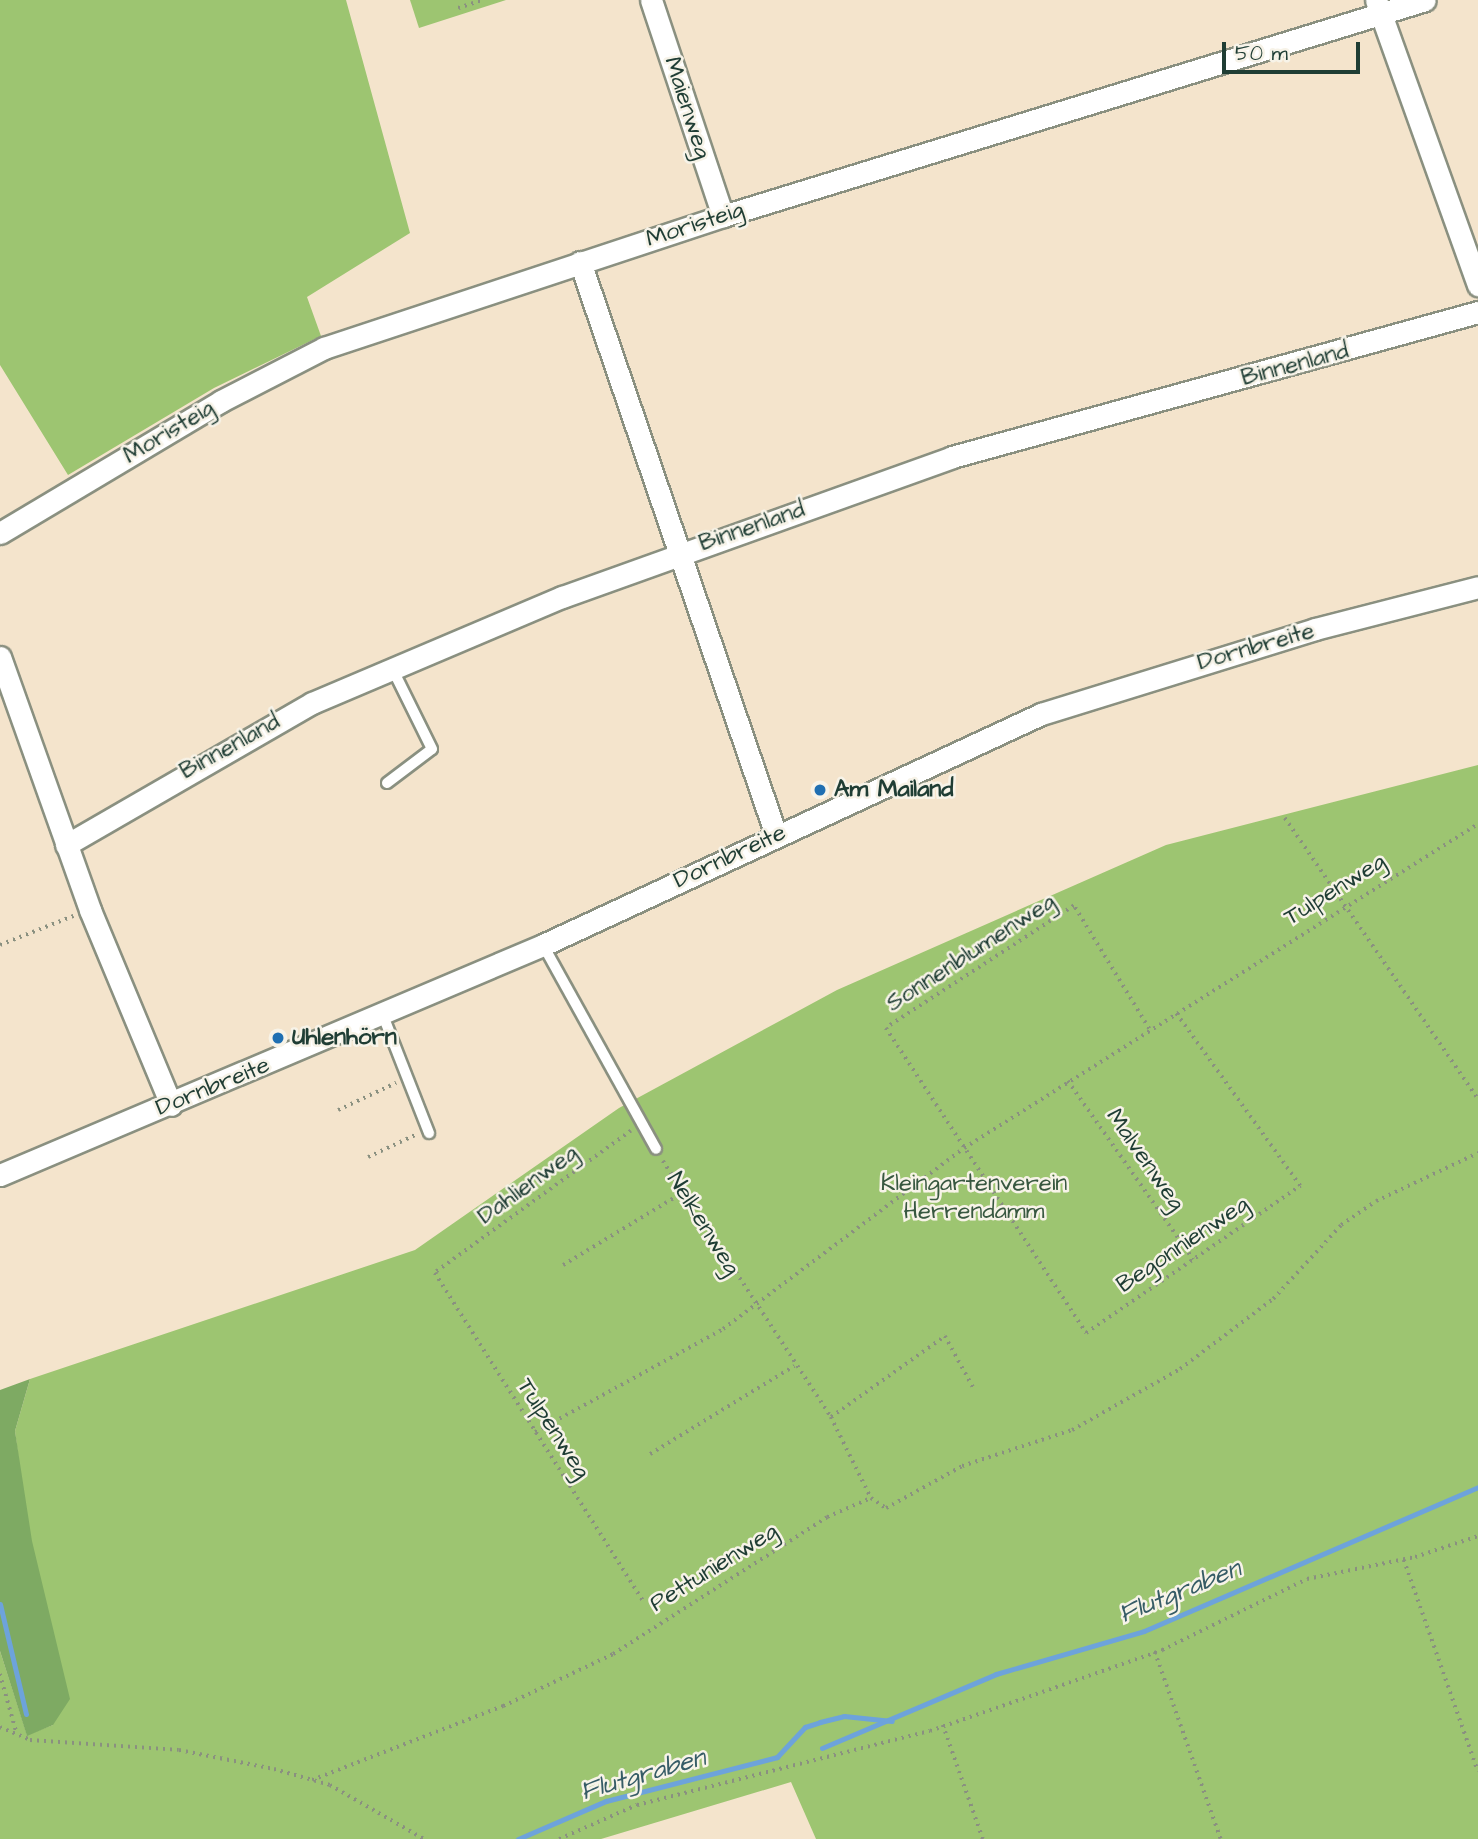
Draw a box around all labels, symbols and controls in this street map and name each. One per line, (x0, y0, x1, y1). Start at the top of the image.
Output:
scale bar (1226, 28, 1364, 72)
text: 50 m (1235, 39, 1288, 68)
street label: Maienweg (657, 53, 717, 163)
street label: Moristeig (643, 196, 747, 254)
street label: Binnenland (1238, 337, 1352, 393)
street label: Moristeig (118, 394, 220, 470)
street label: Binnenland (695, 495, 809, 559)
street label: Dornbreite (1194, 617, 1318, 677)
street label: Binnenland (175, 708, 285, 786)
place label: Am Mailand (834, 776, 954, 804)
marker: Am Mailand (812, 782, 828, 798)
street label: Dornbreite (669, 819, 791, 895)
street label: Tulpenweg (1279, 848, 1391, 932)
street label: Sonnenblumenweg (881, 888, 1061, 1018)
place label: Uhlenhörn (292, 1024, 397, 1052)
marker: Uhlenhörn (270, 1030, 286, 1046)
street label: Dornbreite (152, 1051, 274, 1123)
street label: Malvenweg (1099, 1103, 1191, 1217)
street label: Dahlienweg (472, 1139, 584, 1231)
street label: Nelkenweg (660, 1167, 746, 1281)
park label: Kleingartenverein Herrendamm (881, 1170, 1067, 1226)
street label: Begonnienweg (1111, 1190, 1255, 1300)
street label: Tulpenweg (510, 1373, 596, 1485)
street label: Pettunienweg (645, 1517, 783, 1619)
water label: Flutgraben (1115, 1553, 1245, 1631)
water label: Flutgraben (577, 1742, 709, 1808)

